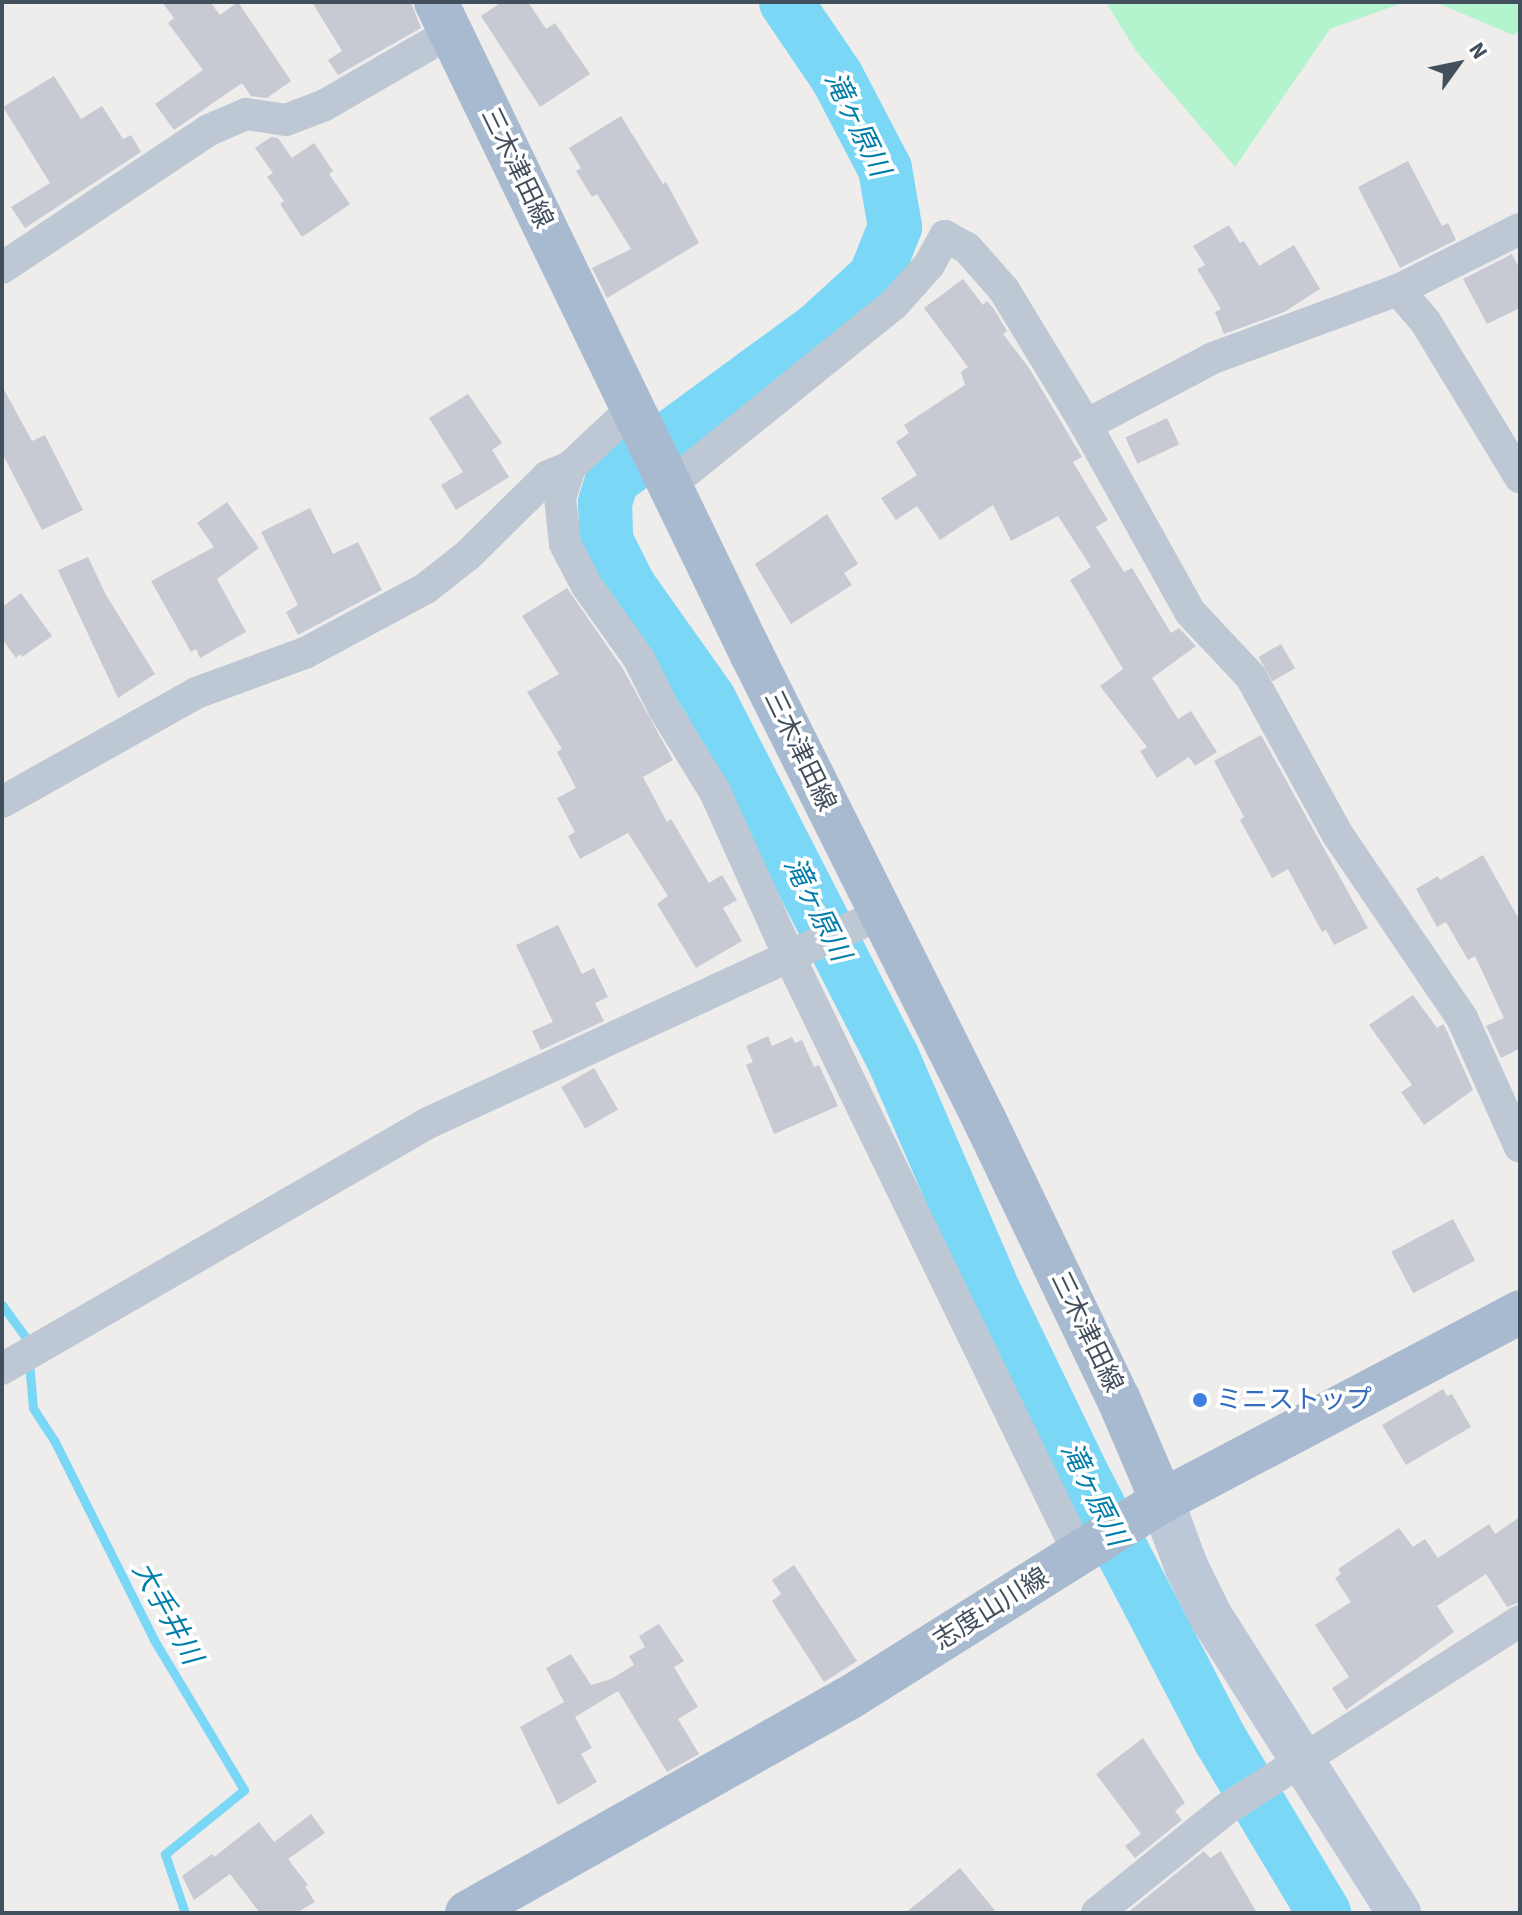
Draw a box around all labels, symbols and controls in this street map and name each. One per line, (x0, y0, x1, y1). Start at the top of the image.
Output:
north arrow (1418, 24, 1498, 104)
text: N (1461, 36, 1496, 66)
water label: 滝ヶ原川 (817, 66, 897, 182)
street label: 三木津田線 (474, 103, 560, 233)
street label: 三木津田線 (757, 686, 843, 816)
water label: 滝ヶ原川 (777, 851, 857, 967)
street label: 三木津田線 (1044, 1267, 1130, 1397)
place label: ミニストップ (1216, 1384, 1372, 1416)
marker: ミニストップ (1191, 1391, 1209, 1409)
water label: 滝ヶ原川 (1054, 1436, 1134, 1552)
water label: 大手井川 (125, 1556, 209, 1670)
street label: 志度山川線 (928, 1561, 1054, 1657)

